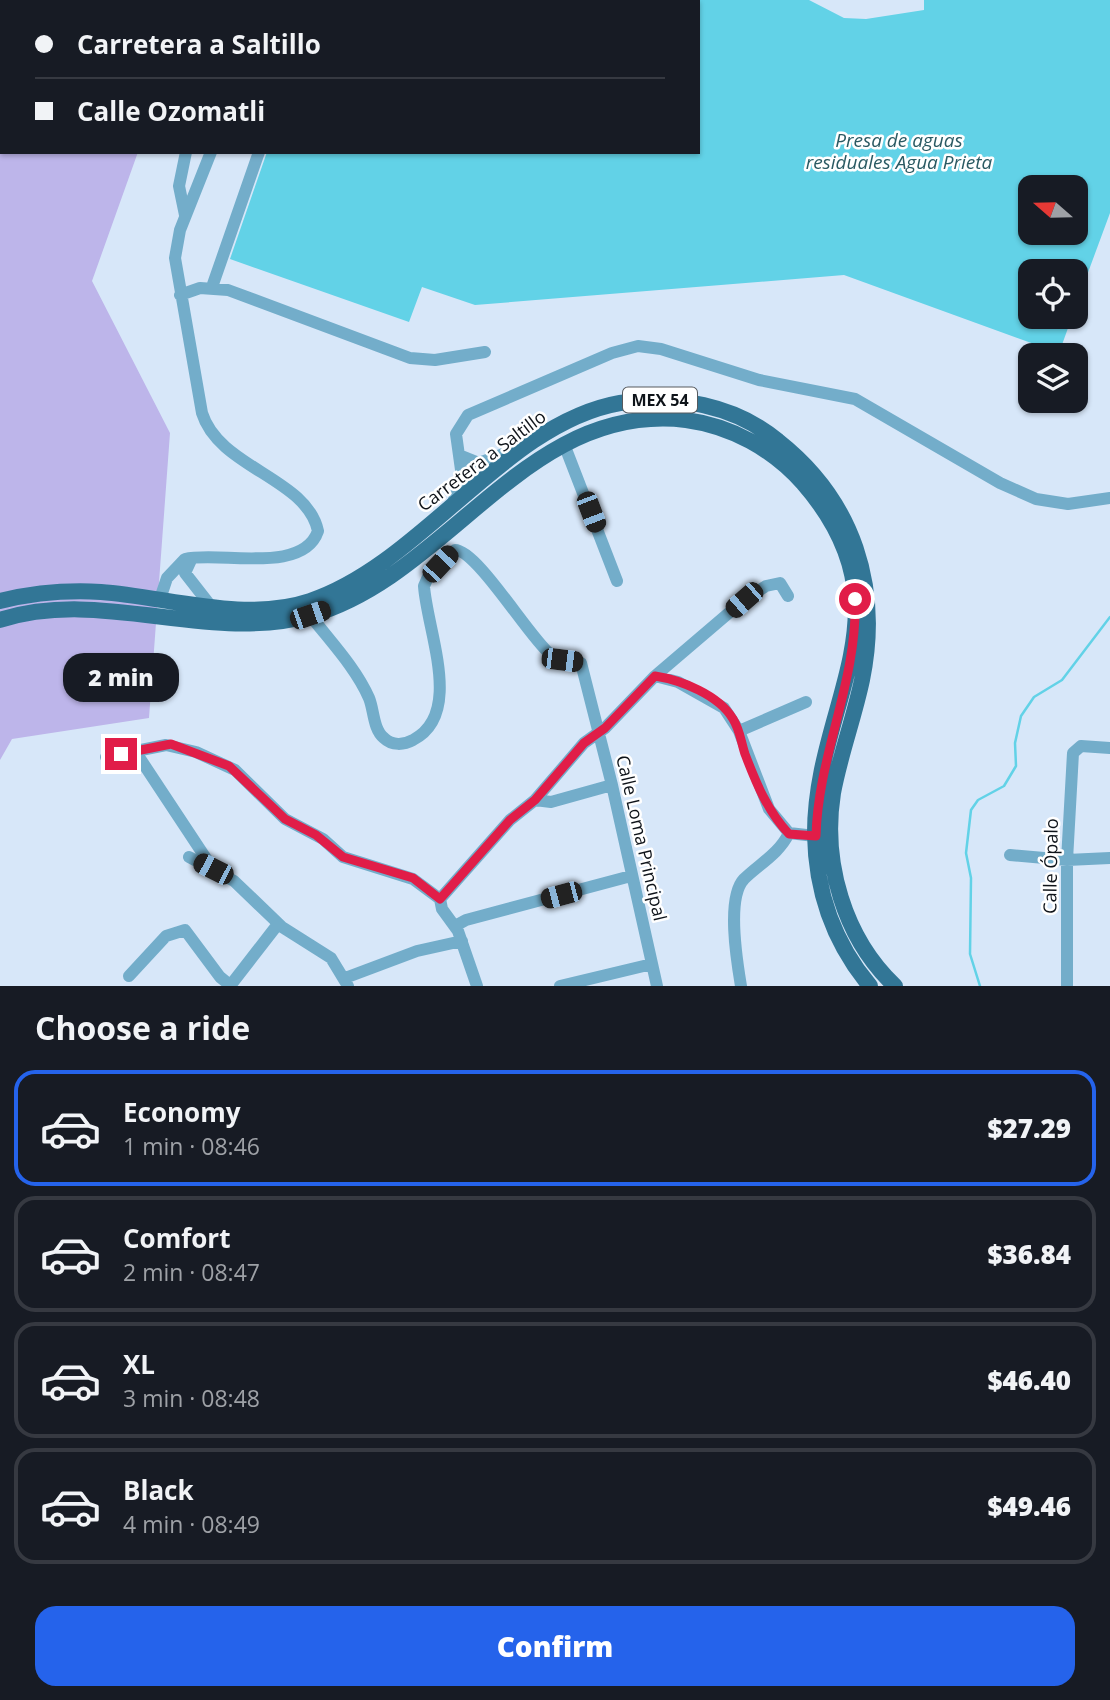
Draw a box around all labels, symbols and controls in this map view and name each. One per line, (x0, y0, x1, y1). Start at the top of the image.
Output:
text: Carretera a Saltillo (77, 26, 321, 62)
text: Calle Ozomatli (77, 93, 265, 129)
water label: Presa de aguas residuales Agua Prieta (806, 127, 993, 175)
north arrow (1018, 175, 1088, 245)
map controls (1018, 175, 1088, 413)
button: locate (1018, 259, 1088, 329)
button: layers (1018, 343, 1088, 413)
road number: MEX 54 (623, 388, 697, 412)
street label: Carretera a Saltillo (412, 404, 550, 516)
car (574, 489, 609, 535)
car (418, 541, 463, 587)
car (722, 578, 767, 622)
route start (839, 583, 871, 615)
car (287, 598, 334, 632)
car (540, 647, 585, 673)
callout: 2 min (63, 652, 179, 702)
text: 2 min (88, 661, 154, 693)
route end (105, 738, 137, 770)
street label: Calle Loma Principal (611, 753, 673, 923)
street label: Calle Ópalo (1037, 818, 1063, 914)
car (190, 850, 237, 888)
car (538, 879, 585, 911)
text: Choose a ride (35, 1006, 250, 1049)
text: Economy (123, 1094, 241, 1130)
icon: car (39, 1097, 102, 1160)
text: $27.29 (988, 1110, 1071, 1146)
text: 1 min · 08:46 (123, 1130, 260, 1162)
text: Comfort (123, 1220, 230, 1256)
icon: car (39, 1223, 102, 1286)
text: $36.84 (988, 1236, 1071, 1272)
text: 2 min · 08:47 (123, 1256, 260, 1288)
text: XL (123, 1346, 155, 1382)
icon: car (39, 1349, 102, 1412)
text: $46.40 (988, 1362, 1071, 1398)
text: 3 min · 08:48 (123, 1382, 260, 1414)
text: Black (123, 1472, 194, 1508)
icon: car (39, 1475, 102, 1538)
text: $49.46 (988, 1488, 1071, 1524)
text: 4 min · 08:49 (123, 1508, 260, 1540)
button: Confirm (35, 1606, 1075, 1686)

